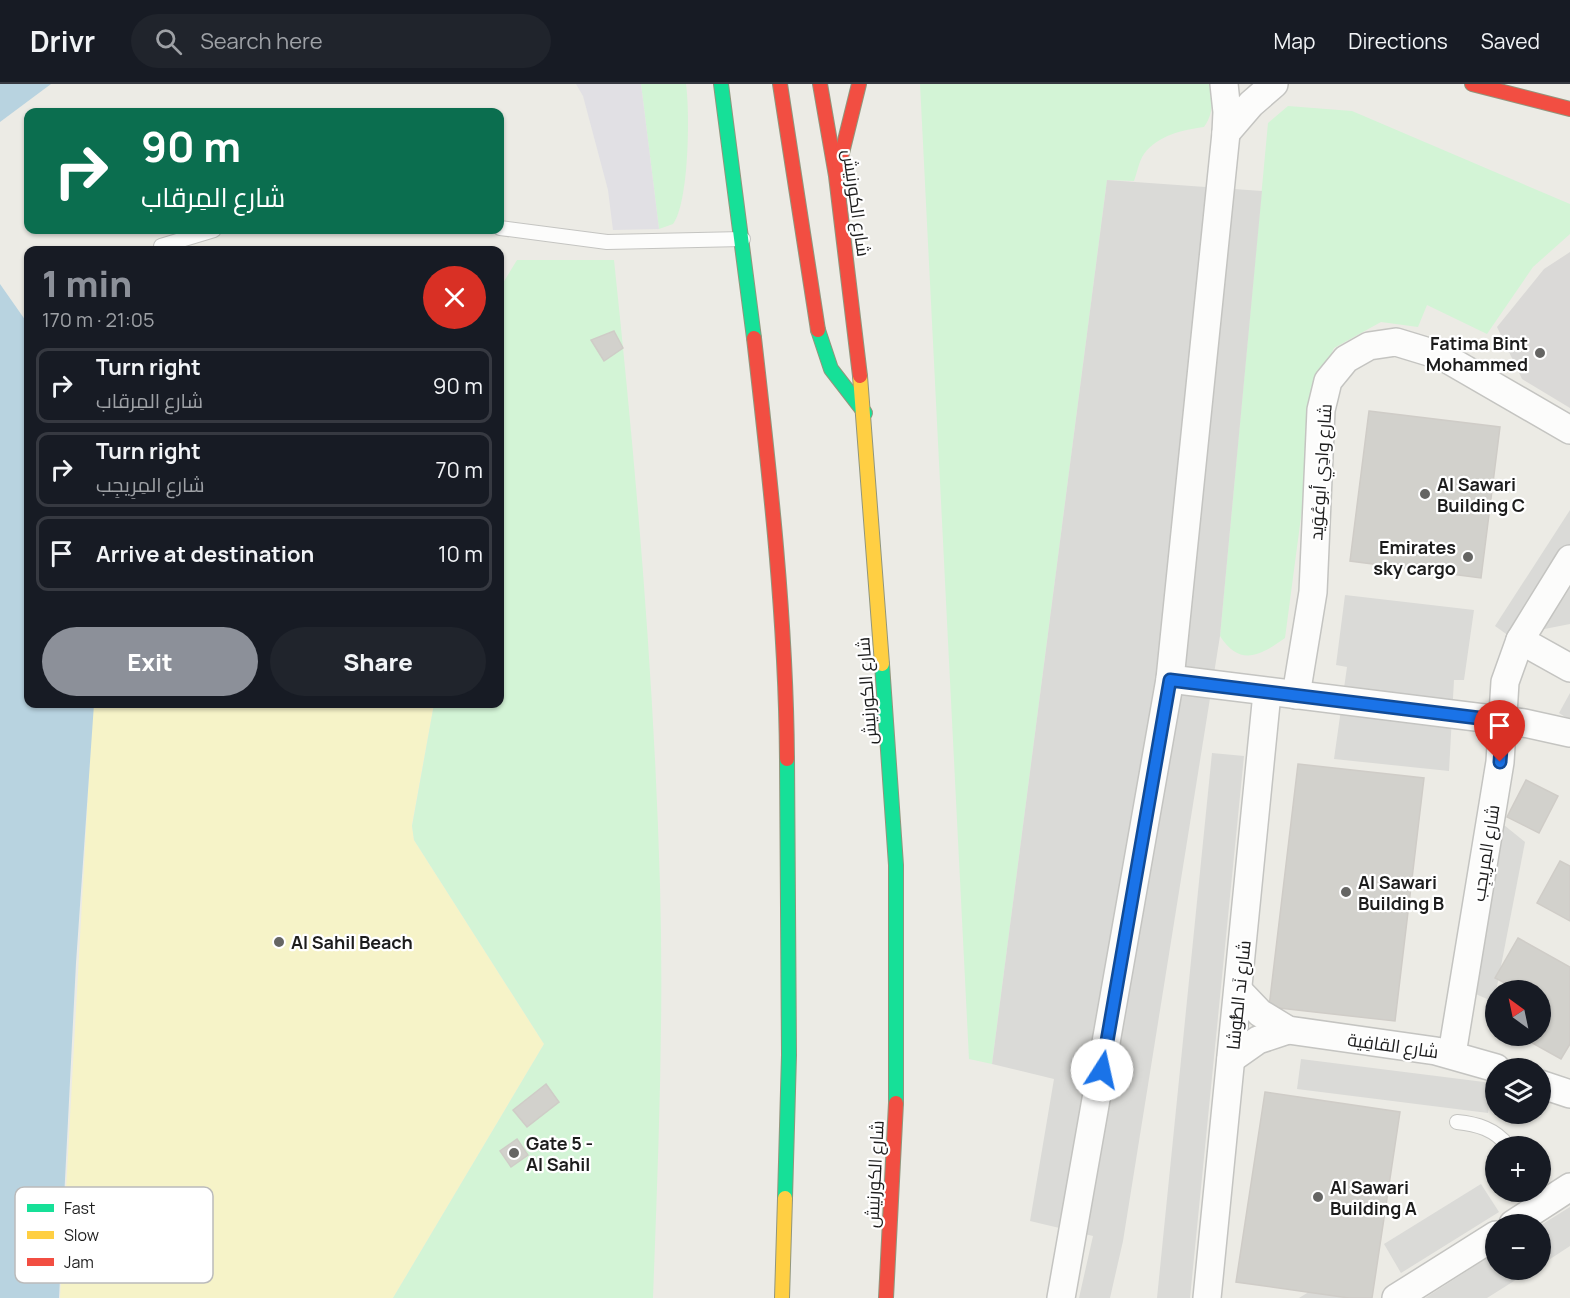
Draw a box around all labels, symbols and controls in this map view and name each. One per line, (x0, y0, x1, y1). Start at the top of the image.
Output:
search box (131, 14, 551, 68)
text: Drivr (30, 22, 95, 60)
icon: search (152, 25, 185, 58)
text: Search here (200, 26, 323, 56)
text: Map (1274, 27, 1315, 55)
text: Directions (1348, 27, 1448, 55)
text: Saved (1481, 27, 1540, 55)
text: 90 m (141, 117, 241, 175)
icon: right (42, 132, 120, 210)
street label: شارع الكورنيش (837, 148, 876, 258)
text: شارع المِرقاب (141, 178, 285, 215)
text: 1 min (42, 259, 132, 308)
button: close (423, 266, 486, 329)
text: 170 m · 21:05 (42, 306, 154, 333)
place label: Fatima Bint Mohammed (1426, 331, 1528, 376)
marker: Fatima Bint Mohammed (1533, 346, 1547, 360)
text: Turn right (96, 352, 201, 382)
icon: right (45, 369, 78, 402)
text: 90 m (433, 371, 483, 401)
text: شارع المِرقاب (96, 387, 203, 414)
street label: شارع وادِي أبوعُوَيد (1303, 403, 1340, 541)
text: Turn right (96, 436, 201, 466)
icon: right (45, 453, 78, 486)
text: 70 m (435, 455, 483, 485)
text: شارع المِرِيجِب (96, 471, 204, 498)
place label: Al Sawari Building C (1437, 472, 1525, 517)
marker: Al Sawari Building C (1418, 487, 1432, 501)
place label: Emirates sky cargo (1373, 535, 1456, 580)
icon: arrive (45, 537, 78, 570)
text: Arrive at destination (96, 539, 314, 569)
text: 10 m (438, 539, 483, 569)
marker: Emirates sky cargo (1461, 550, 1475, 564)
button: Exit (42, 627, 258, 696)
button: Share (270, 627, 486, 696)
street label: شارع الكورنيش (850, 636, 883, 746)
pin (1474, 700, 1525, 762)
icon: arrive (1483, 709, 1516, 742)
street label: شارع المِرِيجِب (1466, 803, 1506, 903)
place label: Al Sawari Building B (1358, 870, 1444, 915)
marker: Al Sawari Building B (1339, 885, 1353, 899)
place label: Al Sahil Beach (291, 930, 413, 954)
marker: Al Sahil Beach (272, 935, 286, 949)
street label: شارع نَد الطُّوشا (1220, 939, 1257, 1051)
north arrow (1485, 980, 1551, 1046)
map controls (1485, 980, 1551, 1280)
street label: شارع القافِية (1346, 1027, 1440, 1064)
position arrow (1070, 1038, 1134, 1102)
button: layers (1485, 1058, 1551, 1124)
street label: شارع الكورنيش (859, 1120, 890, 1229)
place label: Gate 5 - Al Sahil (526, 1131, 593, 1176)
button: + (1485, 1136, 1551, 1202)
marker: Gate 5 - Al Sahil (507, 1146, 521, 1160)
place label: Al Sawari Building A (1330, 1175, 1417, 1220)
legend (15, 1187, 213, 1283)
marker: Al Sawari Building A (1311, 1190, 1325, 1204)
text: Fast (64, 1197, 95, 1219)
button: − (1485, 1214, 1551, 1280)
text: Slow (64, 1224, 99, 1246)
text: Jam (64, 1251, 94, 1273)

